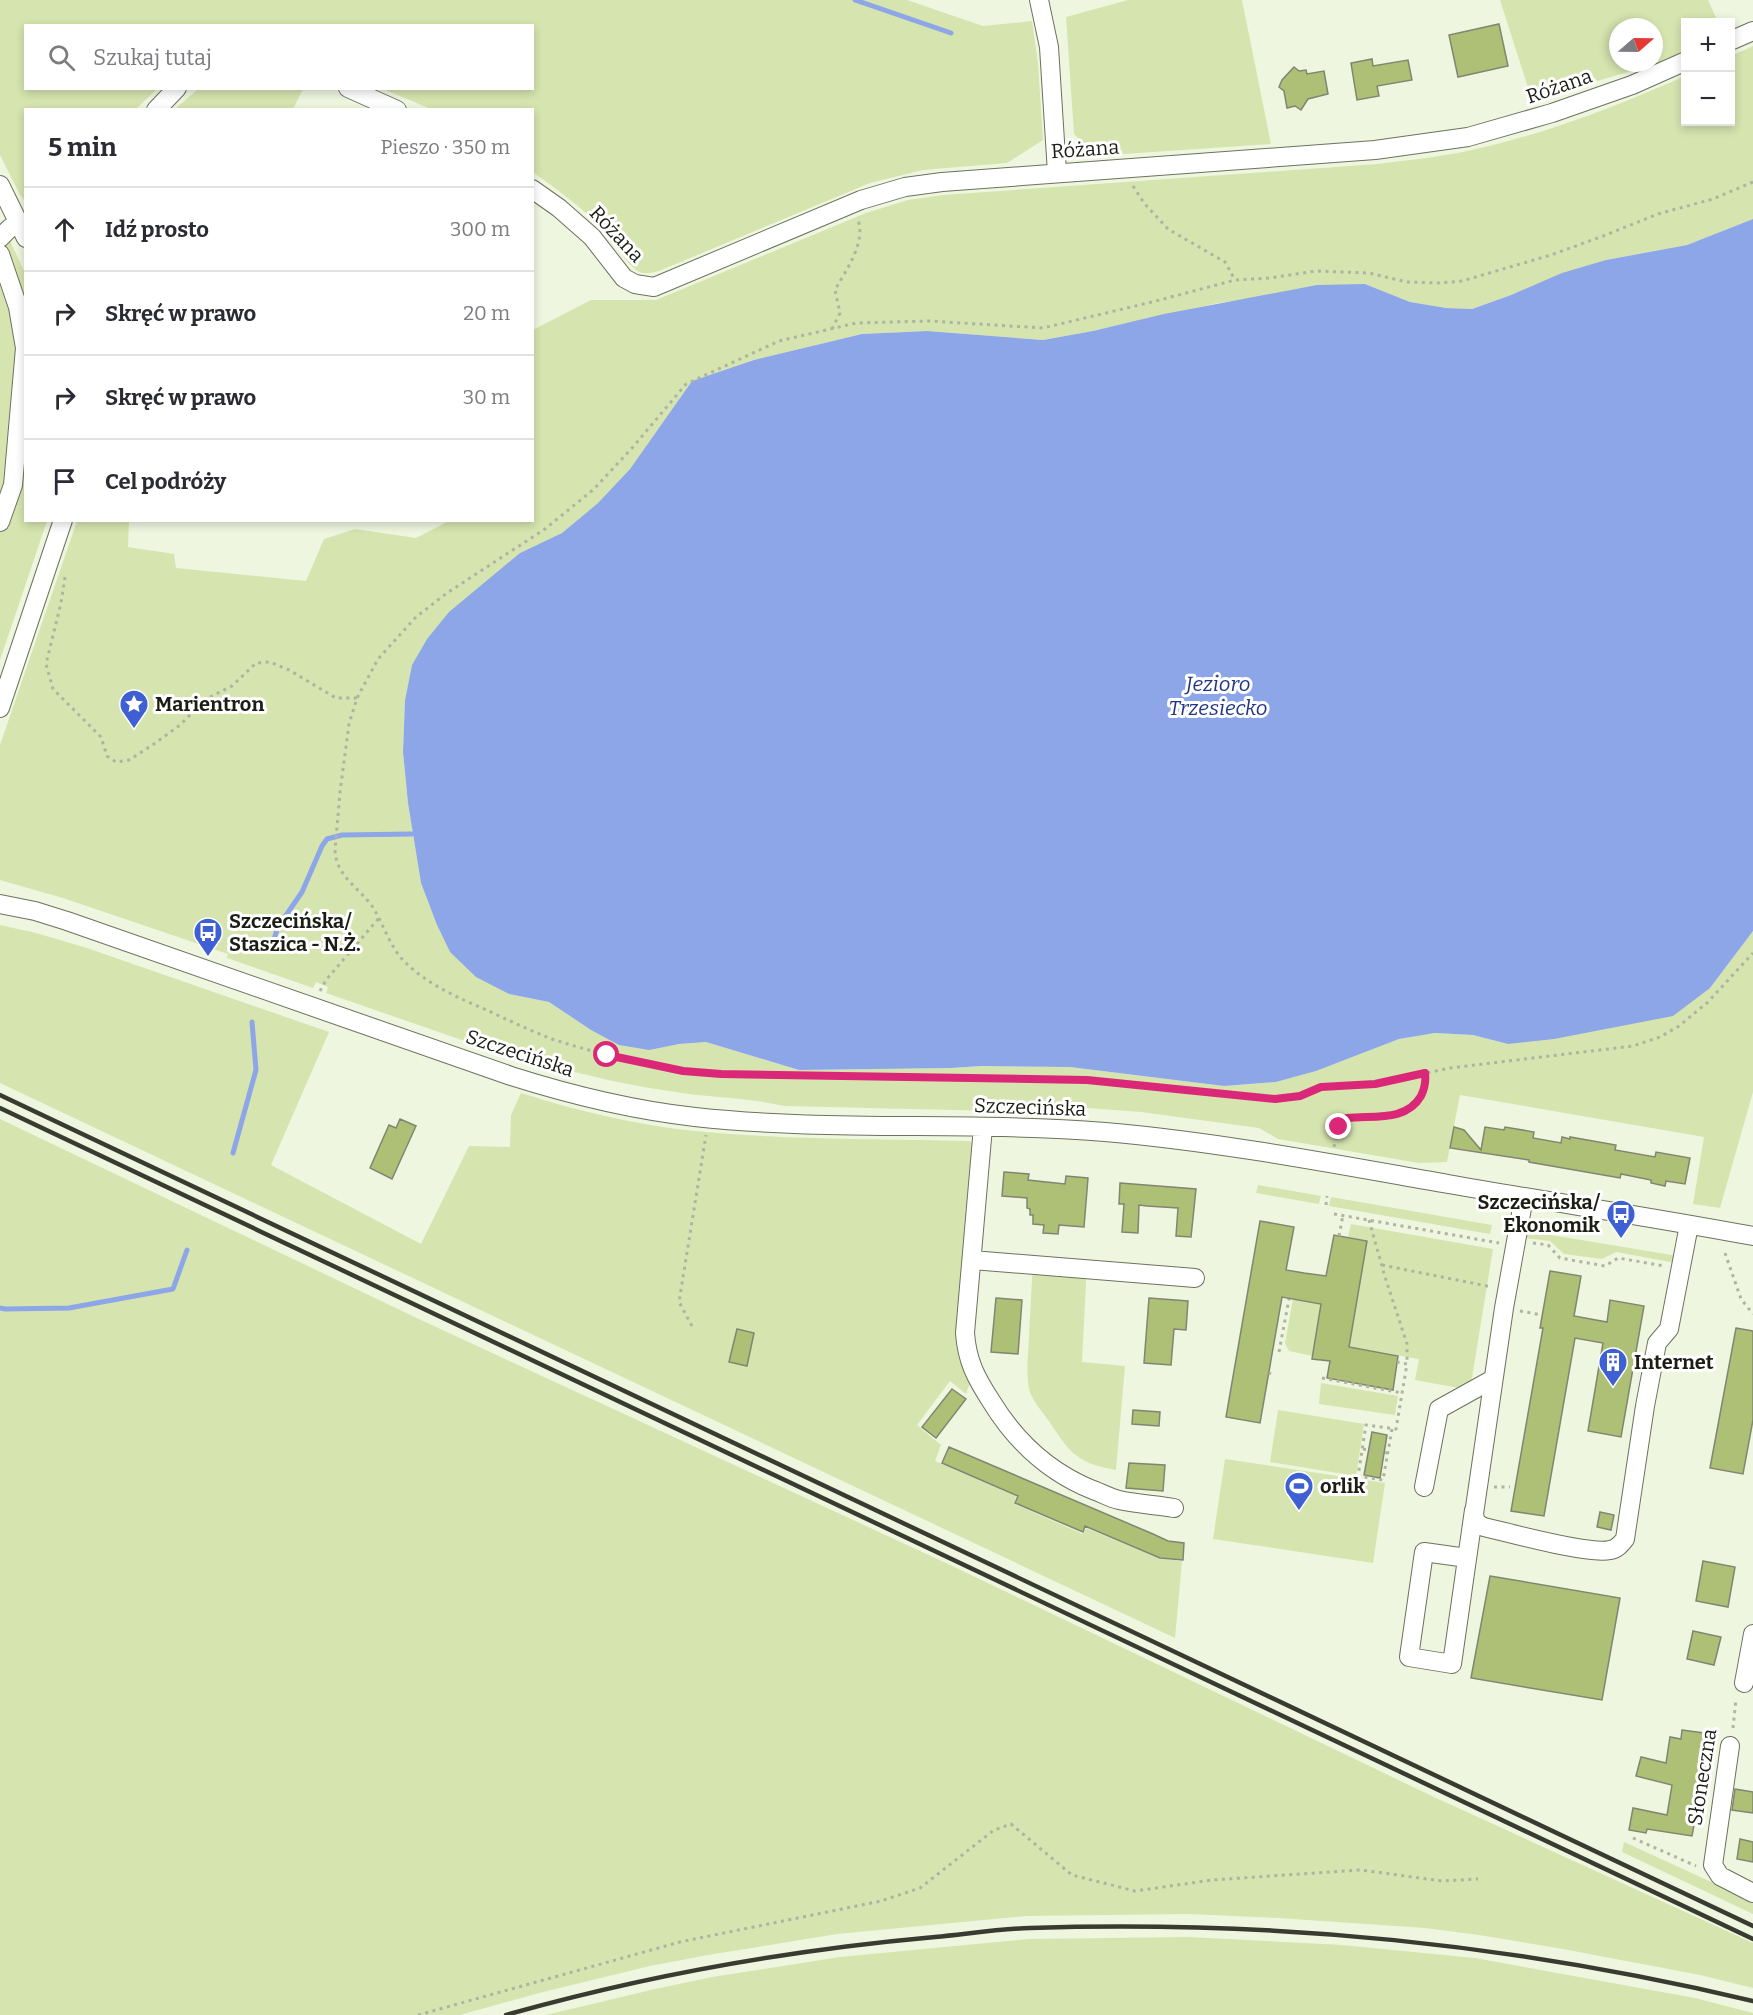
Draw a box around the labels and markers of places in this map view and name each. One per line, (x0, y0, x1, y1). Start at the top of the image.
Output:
place icon: Marientron (118, 688, 150, 730)
place label: Marientron (155, 692, 264, 716)
place label: Szczecińska/ Staszica - N.Ż. (229, 909, 361, 956)
bus stop icon: Szczecińska/ Staszica - N.Ż. (192, 916, 224, 958)
place label: Szczecińska/ Ekonomik (1477, 1190, 1600, 1237)
bus stop icon: Szczecińska/ Ekonomik (1605, 1198, 1637, 1240)
building icon: Internet (1597, 1346, 1629, 1388)
place label: Internet (1634, 1350, 1714, 1374)
sports icon: orlik (1283, 1470, 1315, 1512)
place label: orlik (1320, 1474, 1365, 1498)

